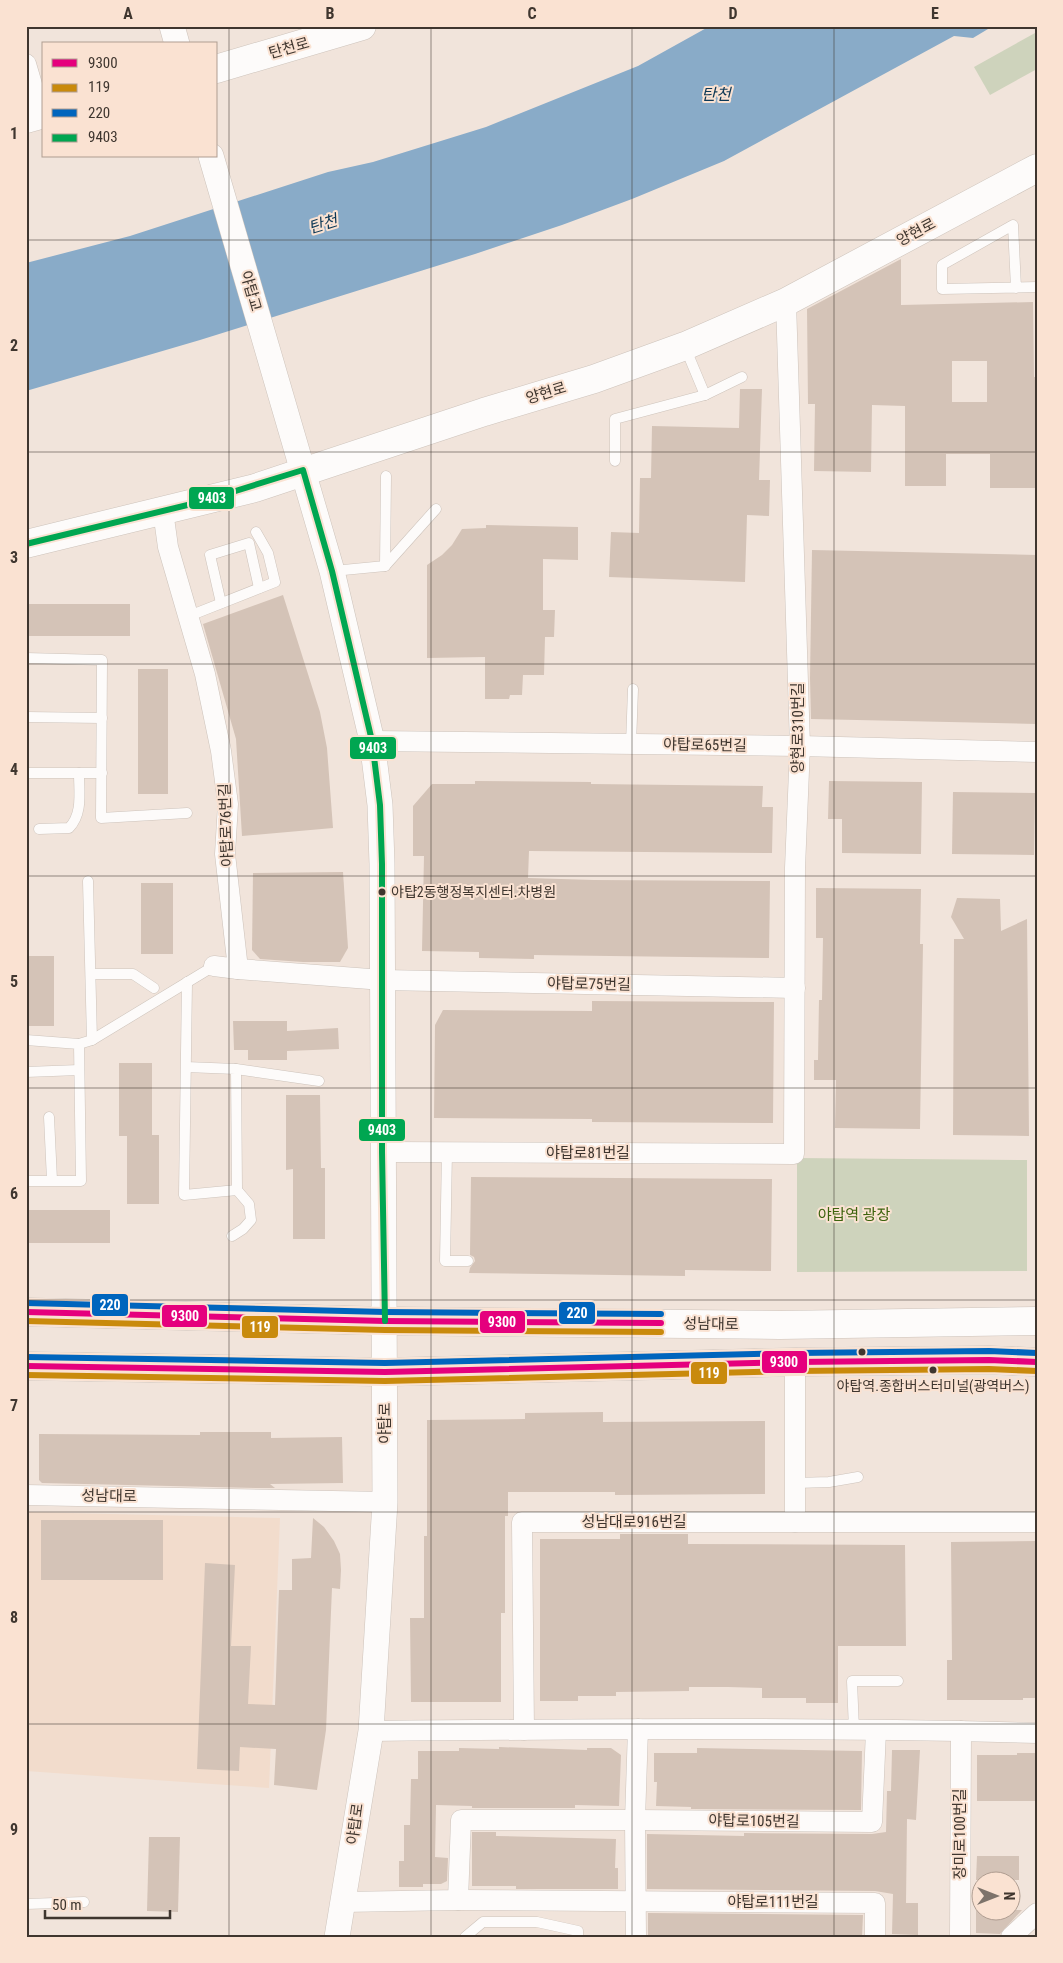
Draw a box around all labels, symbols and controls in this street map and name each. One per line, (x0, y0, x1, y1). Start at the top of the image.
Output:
text: A (123, 4, 133, 23)
text: B (326, 4, 335, 23)
text: C (527, 4, 537, 23)
text: D (728, 4, 738, 23)
text: E (931, 4, 939, 23)
street label: 탄천로 (267, 34, 311, 62)
legend (42, 42, 218, 158)
text: 9300 (88, 54, 118, 72)
text: 119 (88, 78, 110, 96)
water label: 탄천 (701, 85, 733, 104)
text: 220 (88, 104, 110, 122)
text: 1 (10, 124, 18, 143)
text: 9403 (88, 128, 118, 146)
water label: 탄천 (306, 210, 342, 237)
street label: 양현로 (893, 214, 939, 250)
street label: 야탑교 (237, 269, 265, 313)
text: 2 (10, 336, 18, 355)
street label: 양현로 (524, 378, 568, 408)
line badge: 9403 (188, 486, 235, 510)
text: 9403 (198, 490, 226, 506)
text: 3 (10, 548, 18, 567)
street label: 양현로310번길 (789, 682, 807, 774)
street label: 야탑로65번길 (663, 735, 747, 755)
line badge: 9403 (349, 736, 397, 760)
text: 9403 (359, 740, 387, 756)
text: 4 (10, 760, 18, 779)
street label: 야탑로76번길 (216, 783, 236, 867)
place label: 야턉2동행정복지센터.차병원 (391, 884, 556, 900)
marker: 야턉2동행정복지센터.차병원 (377, 887, 387, 897)
text: 5 (10, 972, 18, 991)
street label: 야탑로75번길 (547, 974, 631, 994)
line badge: 9403 (358, 1118, 406, 1142)
text: 9403 (368, 1122, 396, 1138)
street label: 야탑로81번길 (546, 1144, 630, 1162)
text: 6 (10, 1184, 18, 1203)
park label: 야탑역 광장 (818, 1206, 890, 1224)
line badge: 220 (91, 1293, 129, 1317)
text: 220 (99, 1297, 121, 1313)
line badge: 220 (558, 1301, 596, 1325)
line badge: 9300 (161, 1304, 208, 1328)
text: 220 (566, 1305, 588, 1321)
text: 9300 (171, 1308, 199, 1324)
line badge: 9300 (479, 1310, 526, 1334)
text: 9300 (488, 1314, 516, 1330)
line badge: 119 (241, 1315, 279, 1339)
street label: 성남대로 (683, 1315, 739, 1333)
text: 119 (249, 1319, 271, 1335)
unlabelled marker (857, 1347, 867, 1357)
line badge: 9300 (761, 1350, 808, 1374)
text: 9300 (770, 1354, 798, 1370)
line badge: 119 (690, 1361, 728, 1385)
text: 119 (698, 1365, 720, 1381)
marker: 야탑역.종합버스터미널(광역버스) (928, 1365, 938, 1375)
place label: 야탑역.종합버스터미널(광역버스) (837, 1378, 1029, 1395)
text: 7 (10, 1396, 18, 1415)
street label: 야탑로 (376, 1402, 394, 1444)
street label: 성남대로 (81, 1487, 137, 1505)
street label: 성남대로916번길 (581, 1513, 687, 1531)
text: 8 (10, 1608, 18, 1627)
street label: 장미로100번길 (951, 1788, 969, 1880)
street label: 야탑로 (343, 1802, 367, 1846)
street label: 야탑로105번길 (708, 1811, 800, 1831)
text: 9 (10, 1820, 18, 1839)
north arrow (970, 1870, 1020, 1920)
scale bar (45, 1888, 170, 1920)
text: N (1001, 1892, 1017, 1900)
street label: 야탑로111번길 (727, 1893, 819, 1911)
text: 50 m (52, 1896, 82, 1914)

